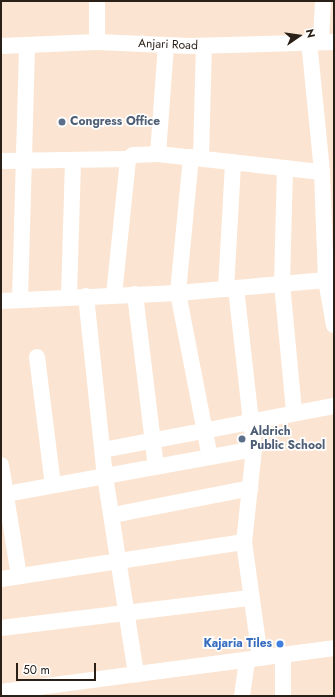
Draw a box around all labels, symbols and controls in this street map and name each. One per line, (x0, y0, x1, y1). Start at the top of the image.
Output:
north arrow (279, 16, 319, 56)
text: N (302, 27, 319, 39)
street label: Anjari Road (138, 37, 198, 53)
place label: Congress Office (70, 115, 160, 129)
marker: Congress Office (57, 117, 67, 127)
place label: Aldrich Public School (250, 425, 325, 453)
marker: Aldrich Public School (237, 434, 247, 444)
place label: Kajaria Tiles (203, 637, 272, 651)
marker: Kajaria Tiles (275, 639, 285, 649)
scale bar (18, 655, 98, 681)
text: 50 m (23, 661, 50, 679)

